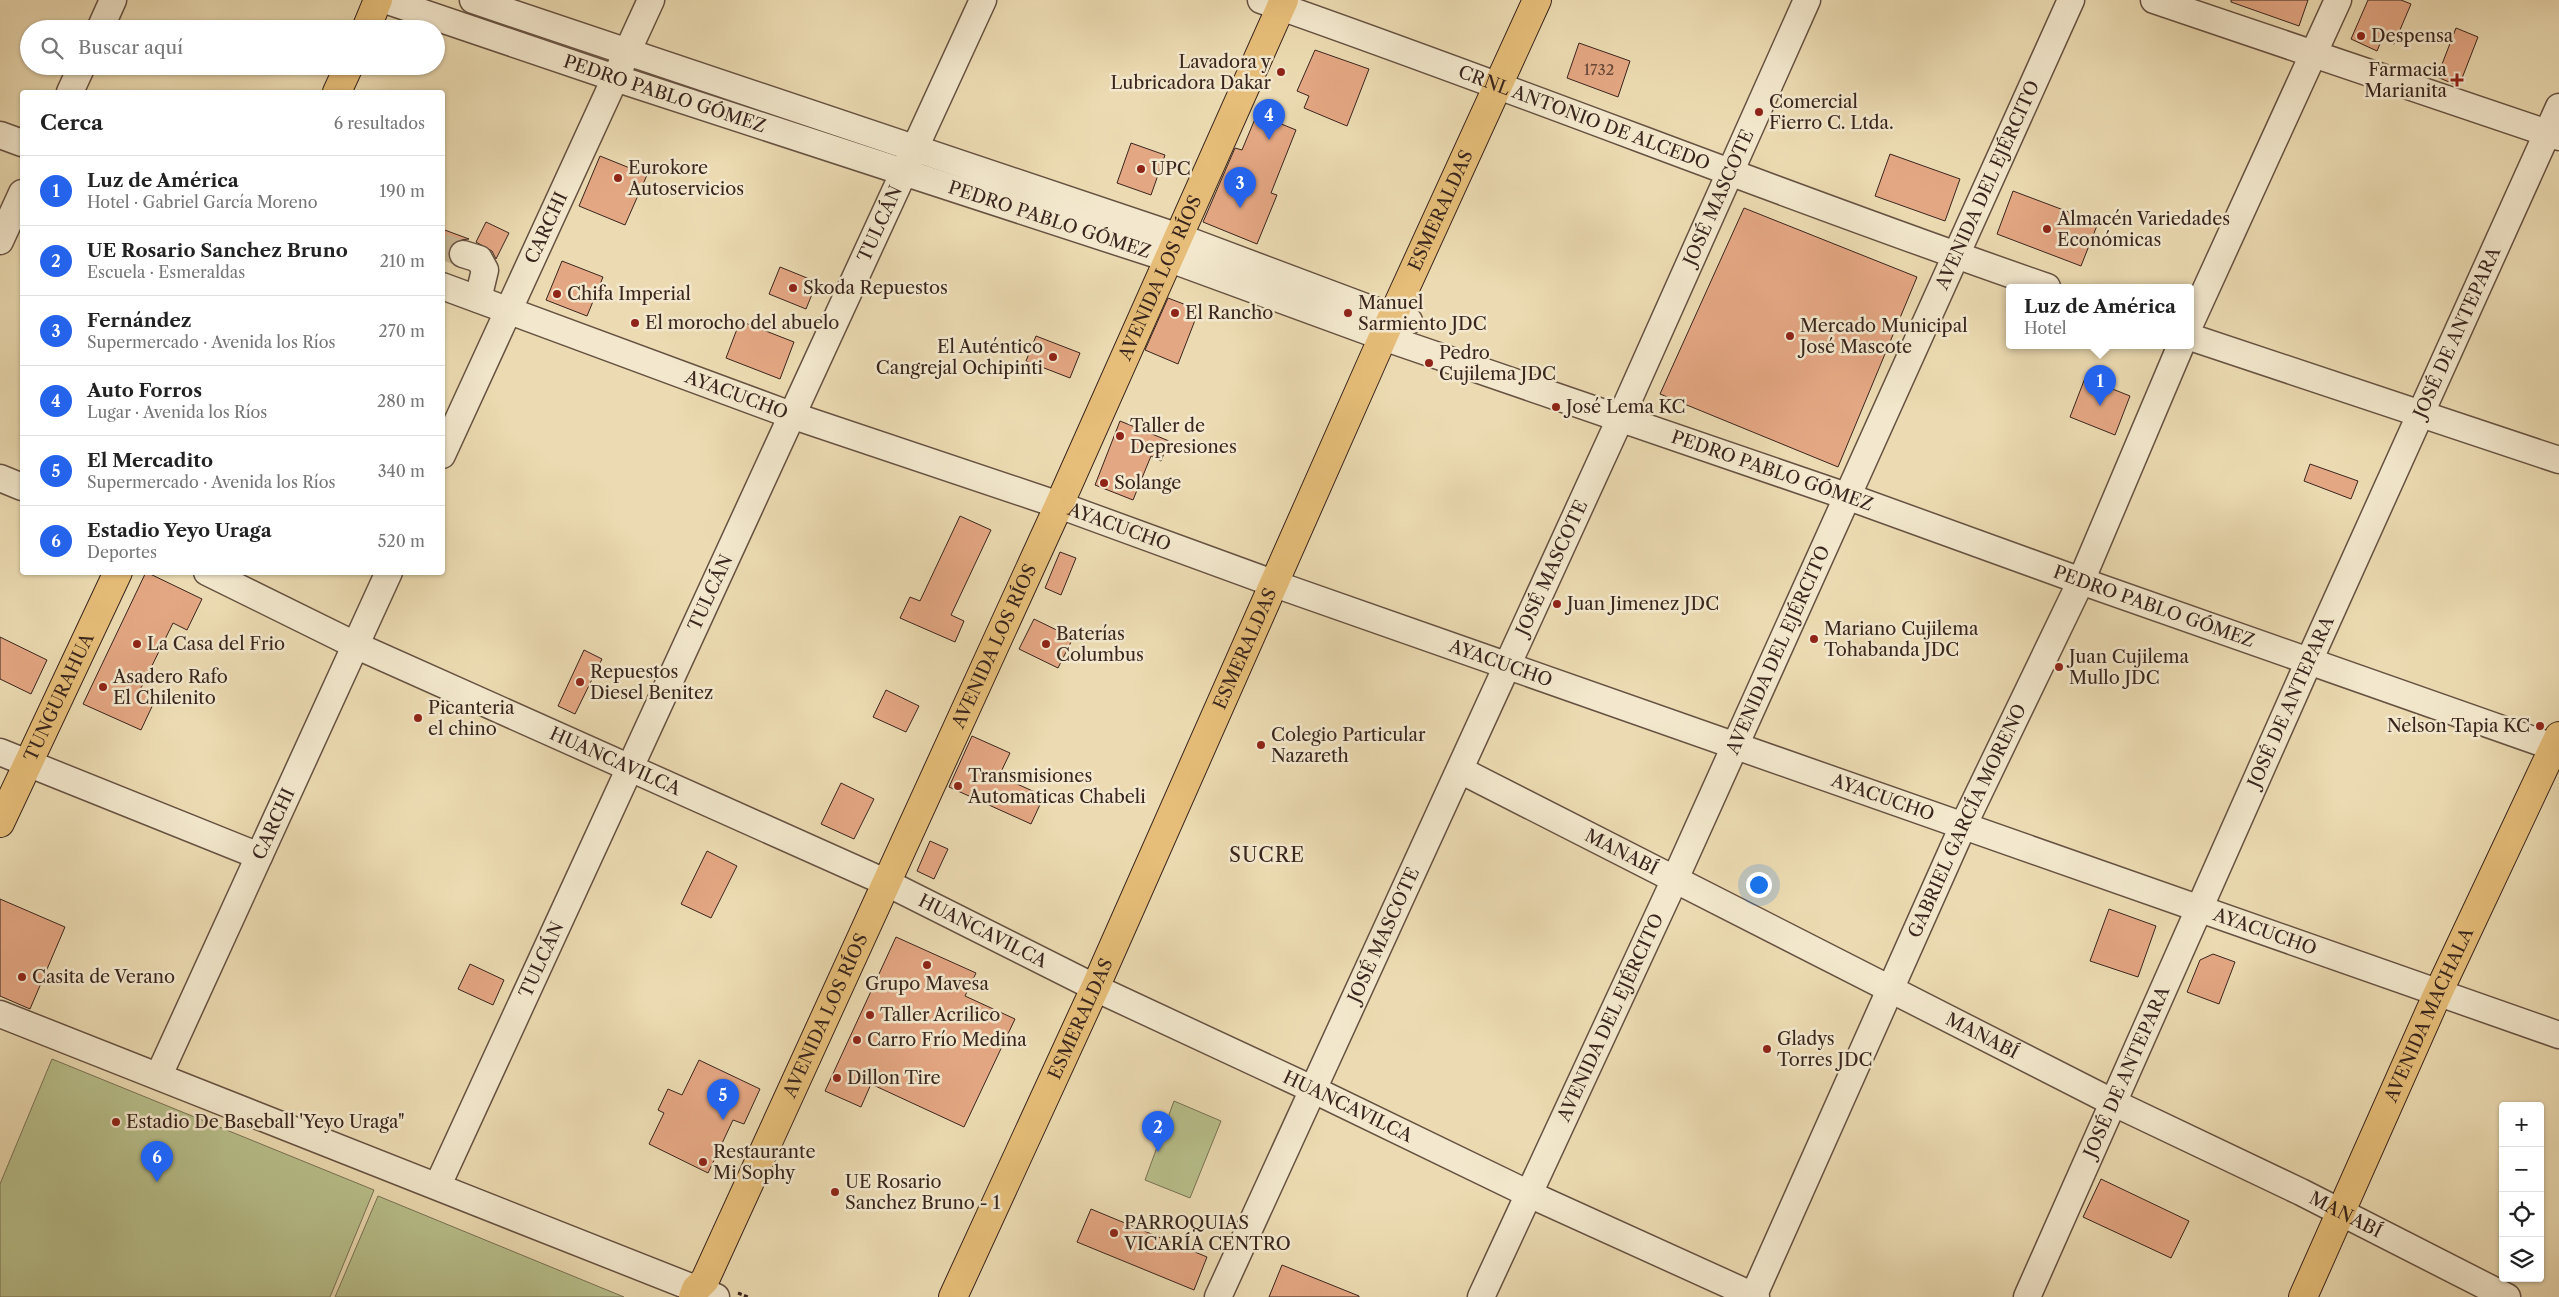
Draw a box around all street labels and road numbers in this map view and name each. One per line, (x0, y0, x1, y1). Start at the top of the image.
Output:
street label: PEDRO PABLO GÓMEZ (561, 50, 769, 137)
street label: CRNL ANTONIO DE ALCEDO (1455, 61, 1713, 175)
street label: AVENIDA DEL EJÉRCITO (1931, 77, 2044, 294)
street label: JOSÉ MASCOTE (1678, 126, 1759, 272)
street label: ESMERALDAS (1404, 147, 1478, 274)
street label: PEDRO PABLO GÓMEZ (946, 176, 1154, 263)
street label: TULCÁN (853, 182, 907, 265)
street label: CARCHI (520, 189, 572, 267)
street label: AVENIDA LOS RÍOS (1113, 192, 1207, 365)
street label: JOSÉ DE ANTEPARA (2408, 243, 2506, 424)
street label: AYACUCHO (681, 365, 791, 424)
street label: PEDRO PABLO GÓMEZ (1669, 426, 1876, 516)
street label: JOSÉ MASCOTE (1510, 497, 1592, 642)
street label: AYACUCHO (1064, 498, 1174, 556)
street label: AVENIDA DEL EJÉRCITO (1721, 542, 1835, 759)
street label: TULCÁN (683, 551, 737, 634)
street label: AVENIDA LOS RÍOS (947, 561, 1042, 733)
street label: PEDRO PABLO GÓMEZ (2050, 561, 2257, 652)
street label: ESMERALDAS (1209, 585, 1281, 713)
street label: JOSÉ DE ANTEPARA (2242, 612, 2339, 794)
street label: TUNGURAHUA (20, 629, 99, 765)
street label: AYACUCHO (1445, 635, 1555, 692)
street label: GABRIEL GARCÍA MORENO (1904, 700, 2031, 941)
street label: HUANCAVILCA (546, 722, 685, 800)
street label: AYACUCHO (1827, 769, 1937, 826)
street label: CARCHI (248, 785, 300, 863)
street label: MANABÍ (1581, 824, 1662, 880)
street label: JOSÉ MASCOTE (1342, 864, 1424, 1009)
street label: HUANCAVILCA (915, 890, 1051, 973)
street label: AYACUCHO (2209, 903, 2320, 960)
street label: AVENIDA DEL EJÉRCITO (1552, 910, 1668, 1126)
street label: TULCÁN (515, 918, 569, 1001)
street label: AVENIDA MACHALA (2380, 924, 2478, 1106)
street label: AVENIDA LOS RÍOS (778, 930, 873, 1102)
street label: ESMERALDAS (1044, 955, 1118, 1083)
street label: JOSÉ DE ANTEPARA (2078, 982, 2175, 1164)
street label: MANABÍ (1942, 1008, 2023, 1064)
street label: HUANCAVILCA (1279, 1066, 1417, 1147)
street label: MANABÍ (2305, 1187, 2386, 1242)

